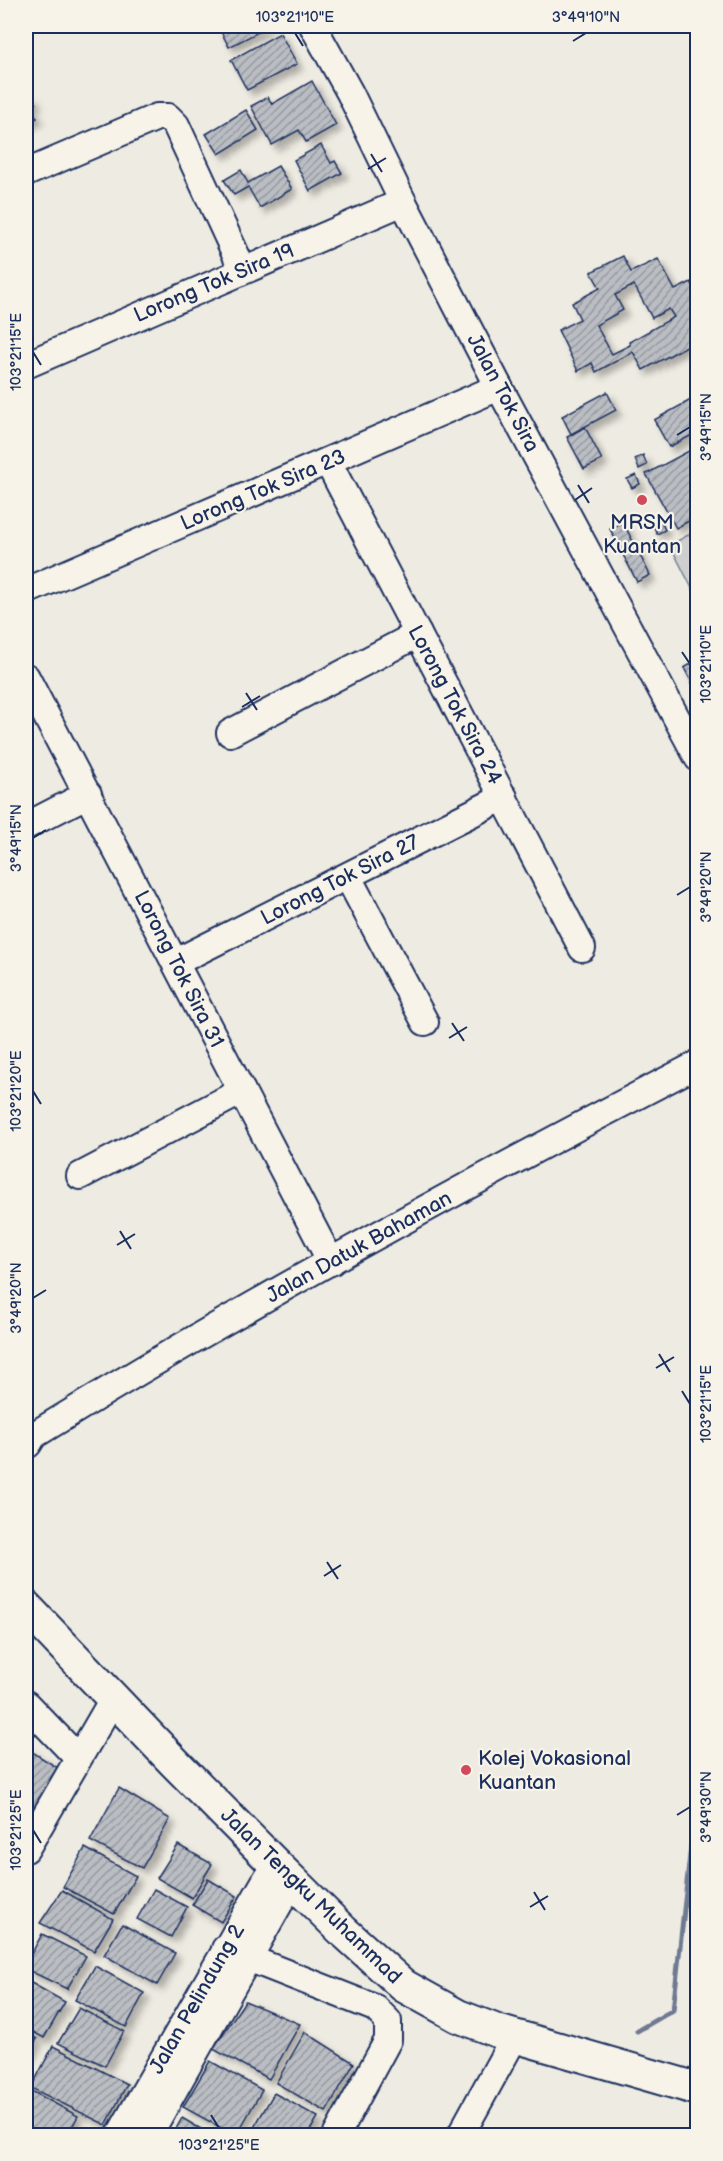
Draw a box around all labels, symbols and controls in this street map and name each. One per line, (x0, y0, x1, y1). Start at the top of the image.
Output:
text: 103°21'10"E (256, 8, 334, 27)
text: 3°49'10"N (552, 8, 620, 27)
street label: Lorong Tok Sira 19 (130, 238, 298, 328)
text: 103°21'15"E (7, 313, 26, 391)
street label: Jalan Tok Sira (461, 330, 545, 456)
text: 3°49'15"N (697, 393, 716, 461)
street label: Lorong Tok Sira 23 (177, 444, 349, 536)
marker: MRSM Kuantan (635, 493, 649, 507)
place label: MRSM Kuantan (603, 510, 681, 559)
street label: Lorong Tok Sira 24 (403, 621, 508, 789)
text: 103°21'10"E (697, 625, 716, 703)
text: 3°49'15"N (7, 804, 26, 872)
street label: Lorong Tok Sira 27 (257, 829, 424, 931)
text: 3°49'20"N (697, 851, 716, 923)
street label: Lorong Tok Sira 31 (129, 886, 229, 1052)
text: 103°21'20"E (7, 1050, 26, 1132)
street label: Jalan Datuk Bahaman (262, 1186, 456, 1308)
text: 3°49'20"N (7, 1262, 26, 1334)
text: 103°21'15"E (697, 1365, 716, 1443)
place label: Kolej Vokasional Kuantan (478, 1746, 631, 1795)
marker: Kolej Vokasional Kuantan (459, 1763, 473, 1777)
text: 3°49'30"N (697, 1771, 716, 1843)
text: 103°21'25"E (7, 1789, 26, 1871)
street label: Jalan Tengku Muhammad (215, 1803, 407, 1989)
street label: Jalan Pelindung 2 (144, 1919, 250, 2078)
text: 103°21'25"E (178, 2136, 260, 2155)

